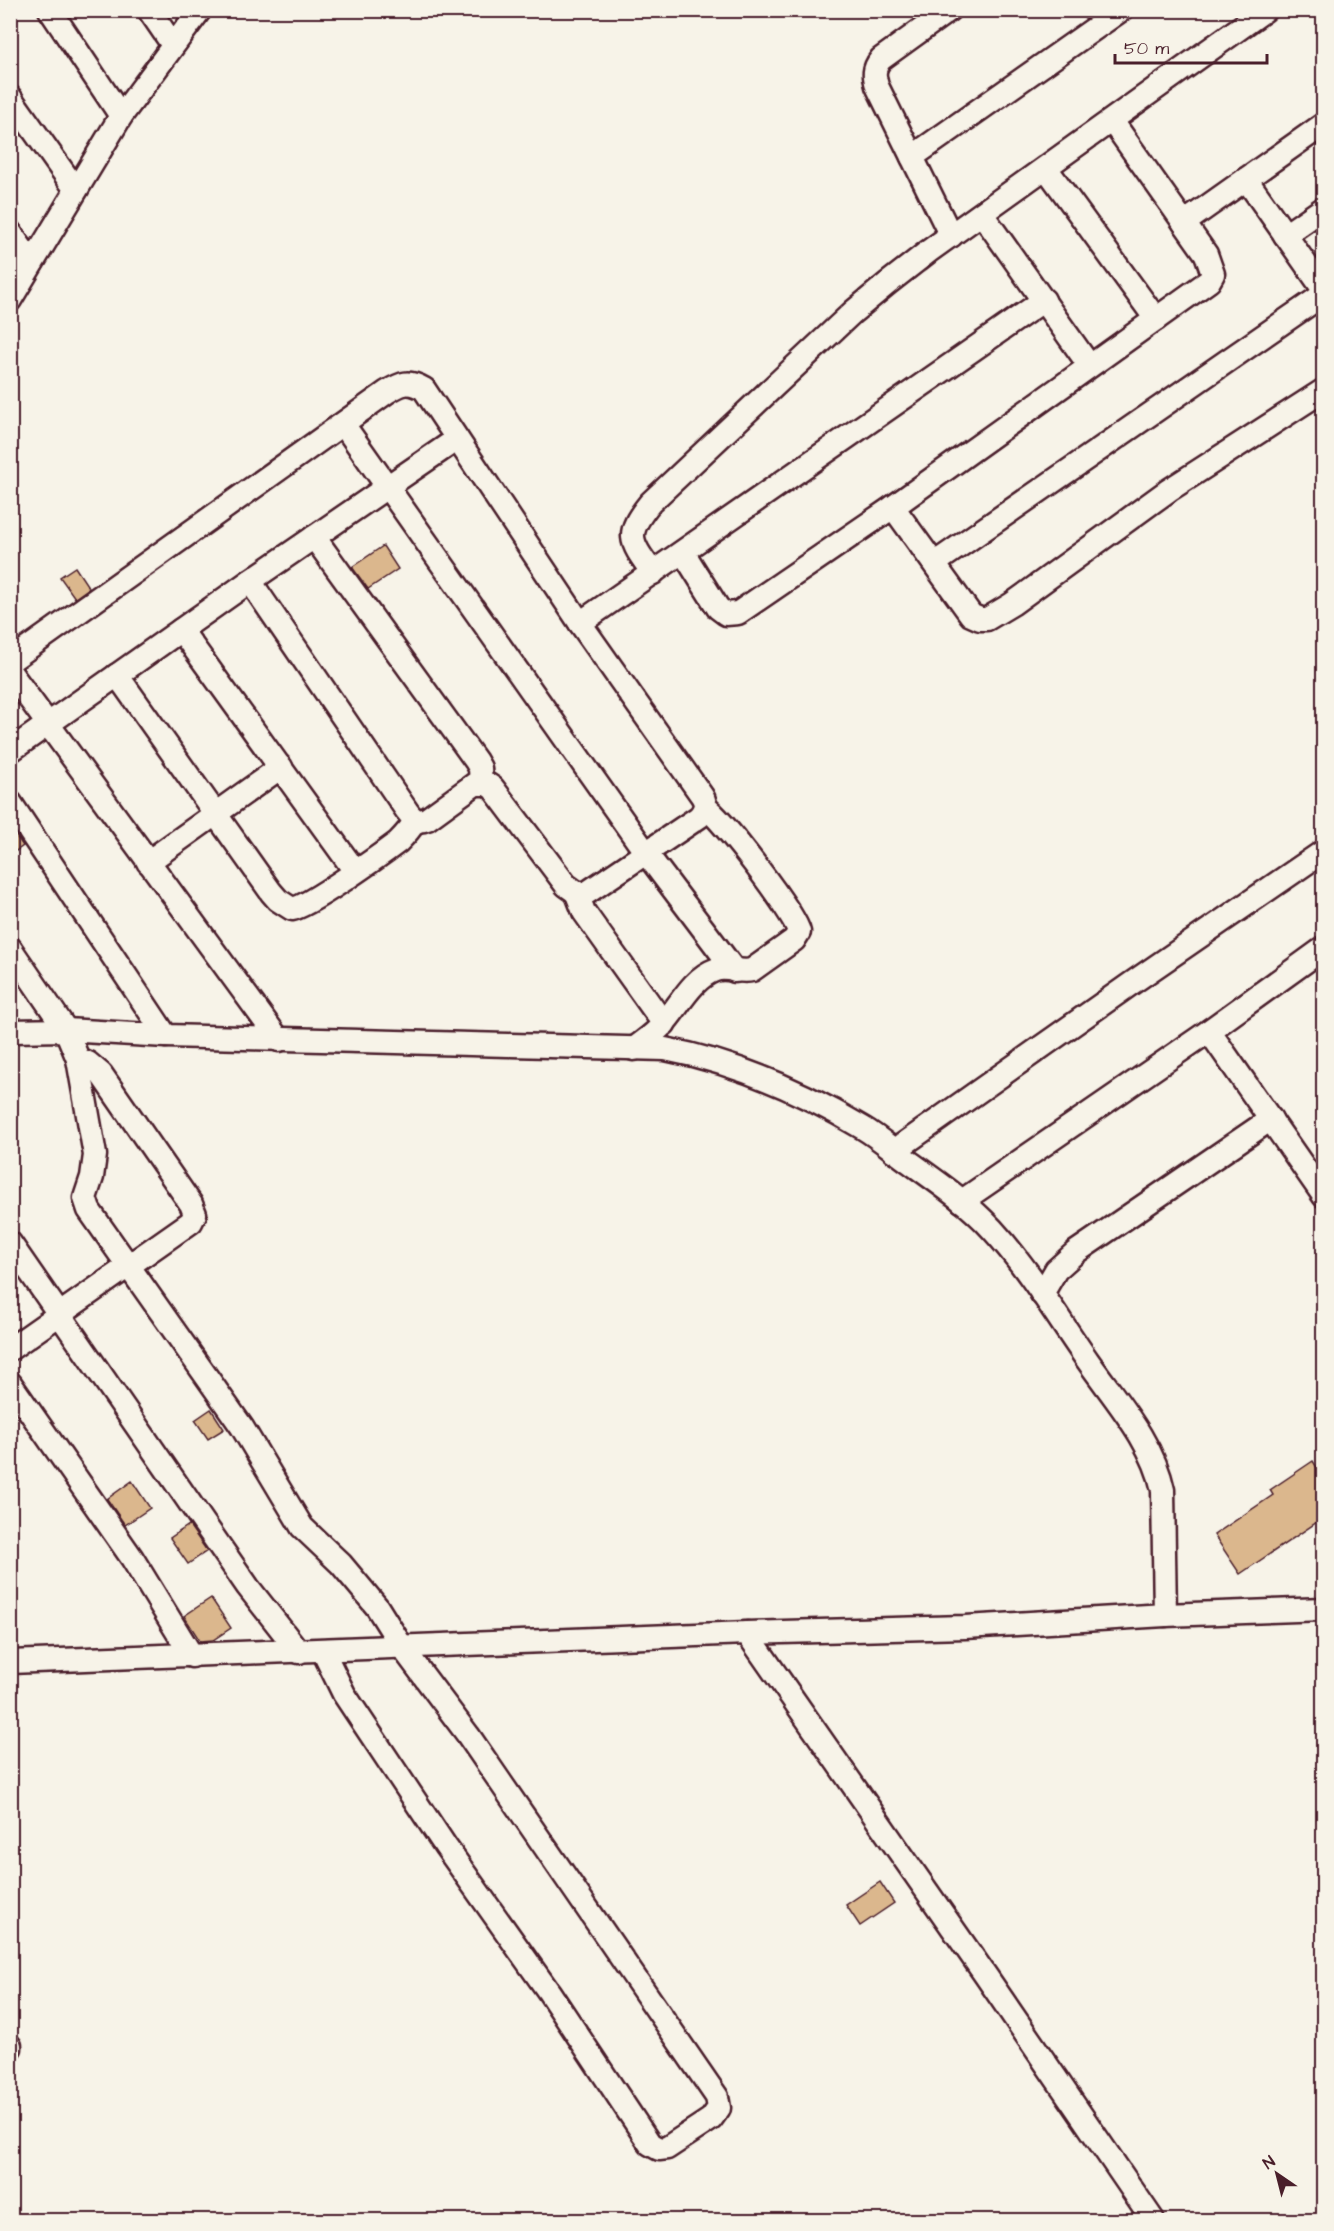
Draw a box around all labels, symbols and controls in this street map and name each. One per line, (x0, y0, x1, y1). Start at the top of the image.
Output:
scale bar (1115, 27, 1266, 65)
text: 50 m (1124, 36, 1169, 61)
north arrow (1247, 2144, 1307, 2204)
text: N (1259, 2151, 1279, 2174)

